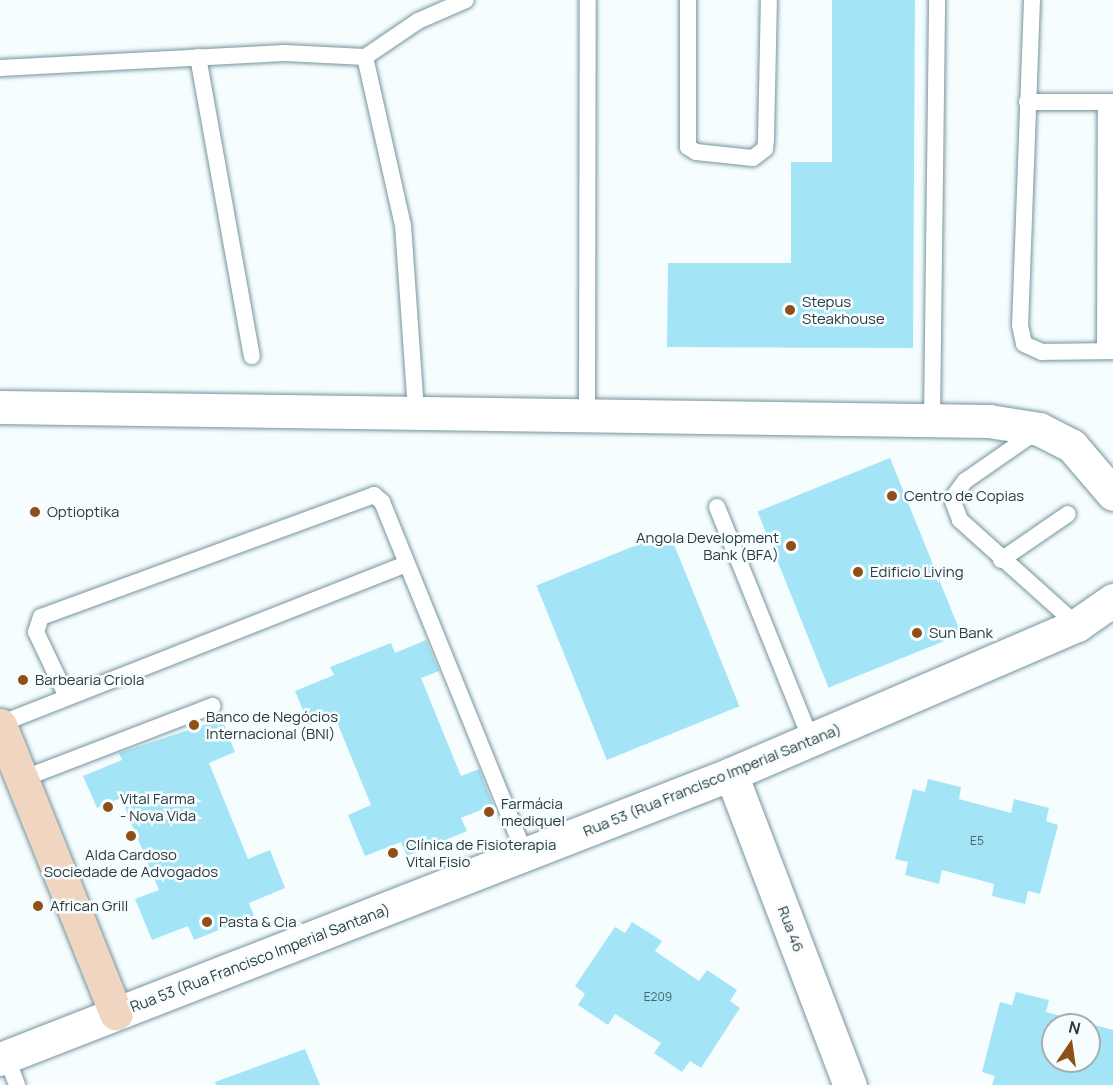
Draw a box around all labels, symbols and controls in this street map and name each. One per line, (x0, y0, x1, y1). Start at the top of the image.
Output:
place label: Stepus Steakhouse (802, 292, 885, 327)
marker: Stepus Steakhouse (783, 303, 797, 317)
place label: Centro de Copias (904, 487, 1024, 505)
marker: Centro de Copias (885, 489, 899, 503)
place label: Optioptika (47, 503, 119, 521)
marker: Optioptika (28, 505, 42, 519)
place label: Angola Development Bank (BFA) (636, 528, 779, 563)
marker: Angola Development Bank (BFA) (784, 539, 798, 553)
place label: Edificio Living (870, 563, 964, 581)
marker: Edificio Living (851, 565, 865, 579)
place label: Sun Bank (929, 624, 993, 642)
marker: Sun Bank (910, 626, 924, 640)
place label: Barbearia Criola (35, 671, 144, 689)
marker: Barbearia Criola (16, 673, 30, 687)
place label: Banco de Negócios Internacional (BNI) (206, 707, 338, 742)
marker: Banco de Negócios Internacional (BNI) (187, 718, 201, 732)
street label: Rua 53 (Rua Francisco Imperial Santana) (580, 720, 844, 840)
place label: Vital Farma - Nova Vida (120, 789, 196, 824)
place label: Farmácia mediquel (501, 794, 565, 829)
marker: Vital Farma - Nova Vida (101, 800, 115, 814)
marker: Farmácia mediquel (482, 805, 496, 819)
marker: Alda Cardoso Sociedade de Advogados (124, 829, 138, 843)
house number: E5 (970, 834, 984, 848)
place label: Clínica de Fisioterapia Vital Fisio (406, 835, 556, 870)
marker: Clínica de Fisioterapia Vital Fisio (384, 844, 402, 862)
place label: Alda Cardoso Sociedade de Advogados (44, 845, 218, 880)
place label: African Grill (50, 897, 128, 915)
marker: African Grill (31, 899, 45, 913)
street label: Rua 53 (Rua Francisco Imperial Santana) (128, 900, 392, 1016)
street label: Rua 46 (774, 903, 808, 955)
place label: Pasta & Cia (219, 913, 297, 931)
marker: Pasta & Cia (200, 915, 214, 929)
house number: E209 (644, 990, 672, 1004)
north arrow (1041, 1013, 1101, 1073)
text: N (1067, 1015, 1083, 1039)

